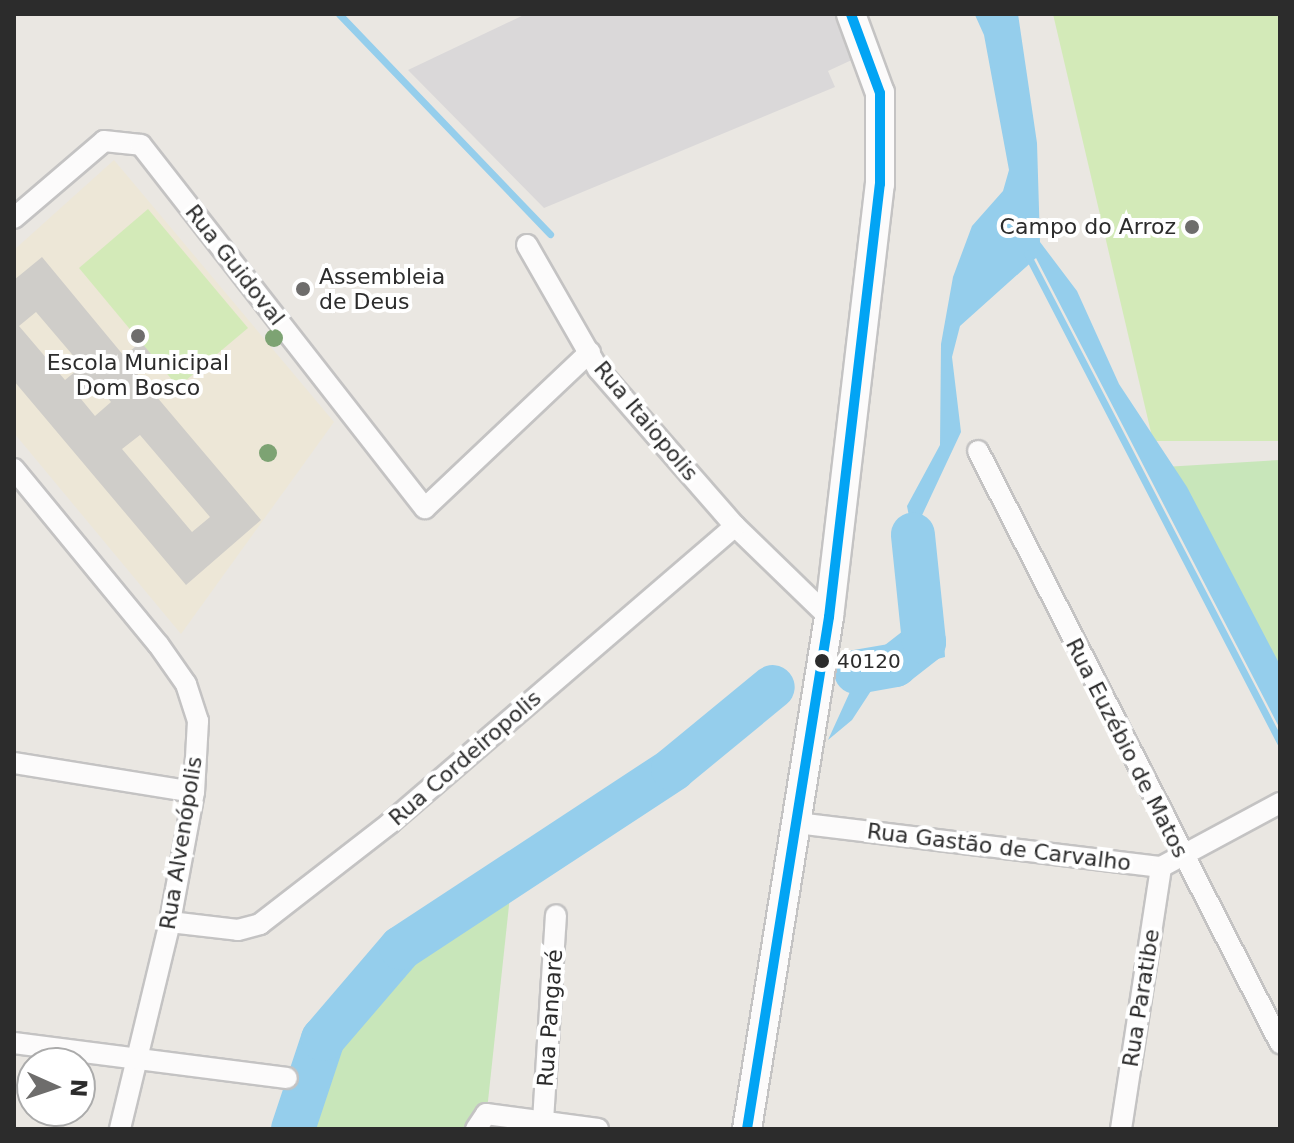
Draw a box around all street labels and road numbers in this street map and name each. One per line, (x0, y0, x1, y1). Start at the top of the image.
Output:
street label: Rua Guidoval (180, 199, 290, 331)
street label: Rua Itaiopolis (588, 356, 704, 486)
street label: Rua Euzébio de Matos (1060, 634, 1194, 862)
street label: Rua Cordeiropolis (384, 685, 546, 831)
street label: Rua Alvenópolis (154, 755, 208, 931)
street label: Rua Gastão de Carvalho (866, 818, 1132, 876)
street label: Rua Paratibe (1117, 927, 1165, 1069)
street label: Rua Pangaré (532, 948, 568, 1088)

